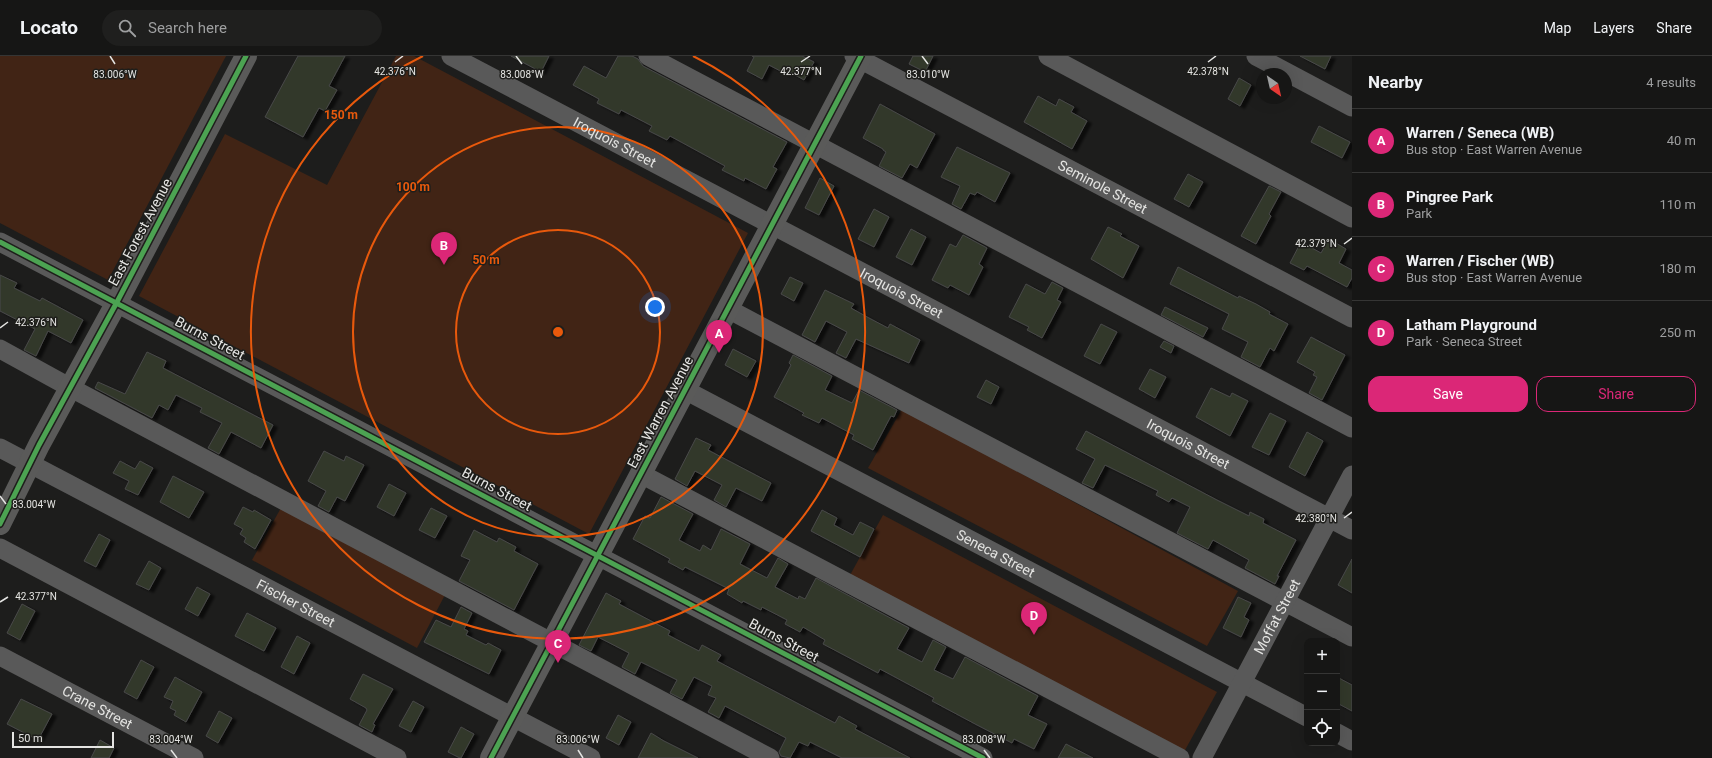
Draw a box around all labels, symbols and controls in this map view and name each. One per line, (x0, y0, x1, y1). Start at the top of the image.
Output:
search box (102, 10, 382, 46)
text: Locato (20, 16, 78, 39)
icon: search (116, 17, 138, 39)
text: Search here (148, 19, 227, 37)
text: Map (1544, 20, 1571, 36)
text: Layers (1593, 20, 1634, 36)
text: Share (1656, 20, 1692, 36)
text: 42.376°N (374, 66, 416, 77)
text: 42.377°N (780, 66, 822, 77)
text: 42.378°N (1187, 66, 1229, 77)
north arrow (1256, 68, 1292, 104)
text: 83.006°W (93, 69, 137, 80)
text: 83.008°W (500, 69, 544, 80)
text: 83.010°W (906, 69, 950, 80)
text: Nearby (1368, 72, 1423, 92)
text: 4 results (1646, 75, 1696, 90)
text: 150 m (324, 108, 358, 122)
street label: Iroquois Street (571, 114, 659, 171)
text: Warren / Seneca (WB) (1406, 124, 1554, 142)
text: A (1377, 133, 1385, 148)
text: 40 m (1667, 133, 1696, 148)
text: Bus stop · East Warren Avenue (1406, 142, 1582, 157)
street label: Seminole Street (1055, 157, 1150, 217)
street label: East Forest Avenue (105, 175, 175, 289)
text: 100 m (396, 180, 430, 194)
text: Pingree Park (1406, 188, 1493, 206)
text: B (1377, 197, 1385, 212)
text: 110 m (1659, 197, 1696, 212)
text: Park (1406, 206, 1432, 221)
pin: B (431, 232, 457, 265)
text: 42.379°N (1295, 238, 1337, 249)
text: Warren / Fischer (WB) (1406, 252, 1554, 270)
text: 50 m (472, 253, 500, 267)
text: C (1377, 261, 1385, 276)
text: 180 m (1659, 261, 1696, 276)
street label: Iroquois Street (857, 265, 946, 321)
text: Bus stop · East Warren Avenue (1406, 270, 1582, 285)
your location (645, 297, 665, 317)
street label: Burns Street (172, 313, 248, 363)
text: Latham Playground (1406, 316, 1537, 334)
text: 42.376°N (15, 317, 57, 328)
pin: A (706, 320, 732, 353)
centre of rings (551, 325, 565, 339)
text: D (1377, 325, 1385, 340)
text: 250 m (1659, 325, 1696, 340)
text: Park · Seneca Street (1406, 334, 1522, 349)
street label: East Warren Avenue (624, 353, 696, 471)
button: Save (1368, 376, 1528, 412)
button: Share (1536, 376, 1696, 412)
street label: Iroquois Street (1144, 416, 1233, 472)
street label: Burns Street (459, 464, 535, 514)
text: 83.004°W (12, 499, 56, 510)
text: 42.380°N (1295, 513, 1337, 524)
street label: Seneca Street (954, 526, 1038, 581)
street label: Fischer Street (254, 576, 338, 630)
street label: Moffat Street (1251, 576, 1304, 657)
text: 42.377°N (15, 591, 57, 602)
pin: D (1021, 602, 1047, 635)
street label: Burns Street (746, 615, 822, 665)
pin: C (545, 630, 571, 663)
map controls (1304, 638, 1340, 746)
button: + (1304, 638, 1340, 674)
button: − (1304, 674, 1340, 710)
street label: Crane Street (60, 682, 135, 732)
button: locate (1304, 710, 1340, 746)
scale bar (12, 730, 114, 749)
text: 50 m (18, 732, 43, 745)
text: 83.004°W (149, 734, 193, 745)
text: 83.006°W (556, 734, 600, 745)
text: 83.008°W (962, 734, 1006, 745)

